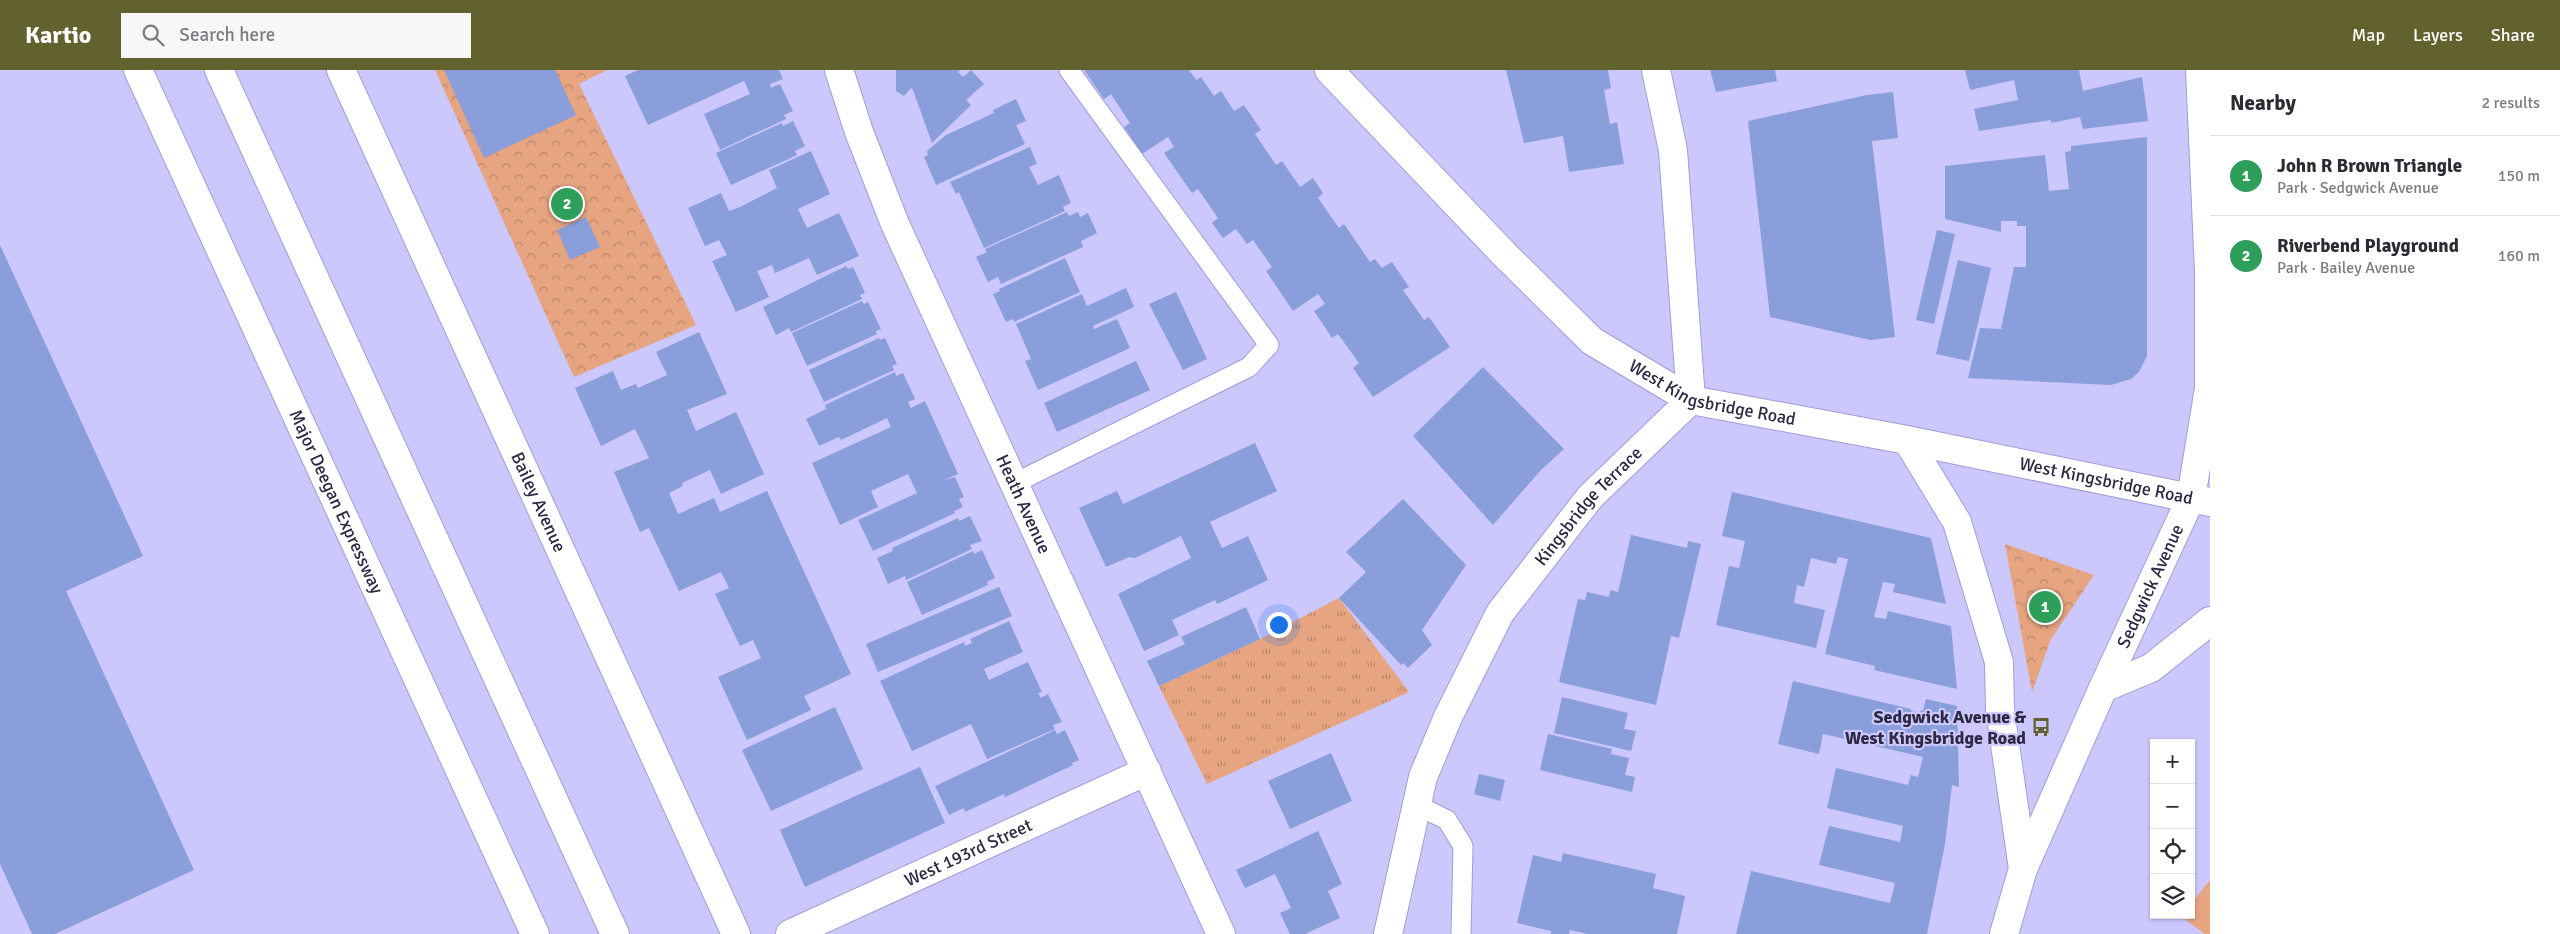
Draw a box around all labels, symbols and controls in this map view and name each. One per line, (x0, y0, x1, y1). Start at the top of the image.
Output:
search box (121, 13, 471, 58)
text: Kartio (25, 20, 91, 50)
icon: search (139, 21, 167, 49)
text: Search here (179, 23, 275, 47)
text: Map (2352, 24, 2385, 46)
text: Layers (2413, 24, 2463, 46)
text: Share (2491, 24, 2535, 46)
text: Nearby (2230, 90, 2296, 116)
text: 2 results (2481, 93, 2540, 113)
text: John R Brown Triangle (2277, 154, 2462, 178)
text: 1 (2242, 166, 2250, 186)
text: 150 m (2498, 166, 2540, 186)
text: Park · Sedgwick Avenue (2277, 178, 2439, 198)
pin: 2 (551, 185, 583, 223)
text: Riverbend Playground (2277, 234, 2459, 258)
text: 2 (2242, 246, 2250, 266)
text: 160 m (2498, 246, 2540, 266)
text: Park · Bailey Avenue (2277, 258, 2415, 278)
street label: West Kingsbridge Road (1625, 355, 1798, 430)
street label: Major Deegan Expressway (285, 406, 388, 598)
street label: Kingsbridge Terrace (1530, 442, 1647, 570)
street label: Bailey Avenue (506, 448, 571, 555)
street label: Heath Avenue (991, 451, 1056, 557)
street label: West Kingsbridge Road (2018, 452, 2195, 509)
street label: Sedgwick Avenue (2112, 521, 2188, 651)
pin: 1 (2029, 588, 2061, 626)
your location (1266, 612, 1292, 638)
place label: Sedgwick Avenue & West Kingsbridge Road (1845, 706, 2026, 749)
bus stop icon: Sedgwick Avenue & West Kingsbridge Road (2030, 716, 2052, 738)
map controls (2150, 739, 2195, 919)
button: + (2150, 739, 2195, 784)
button: − (2150, 784, 2195, 829)
street label: West 193rd Street (901, 814, 1036, 891)
button: locate (2150, 829, 2195, 874)
button: layers (2150, 874, 2195, 919)

